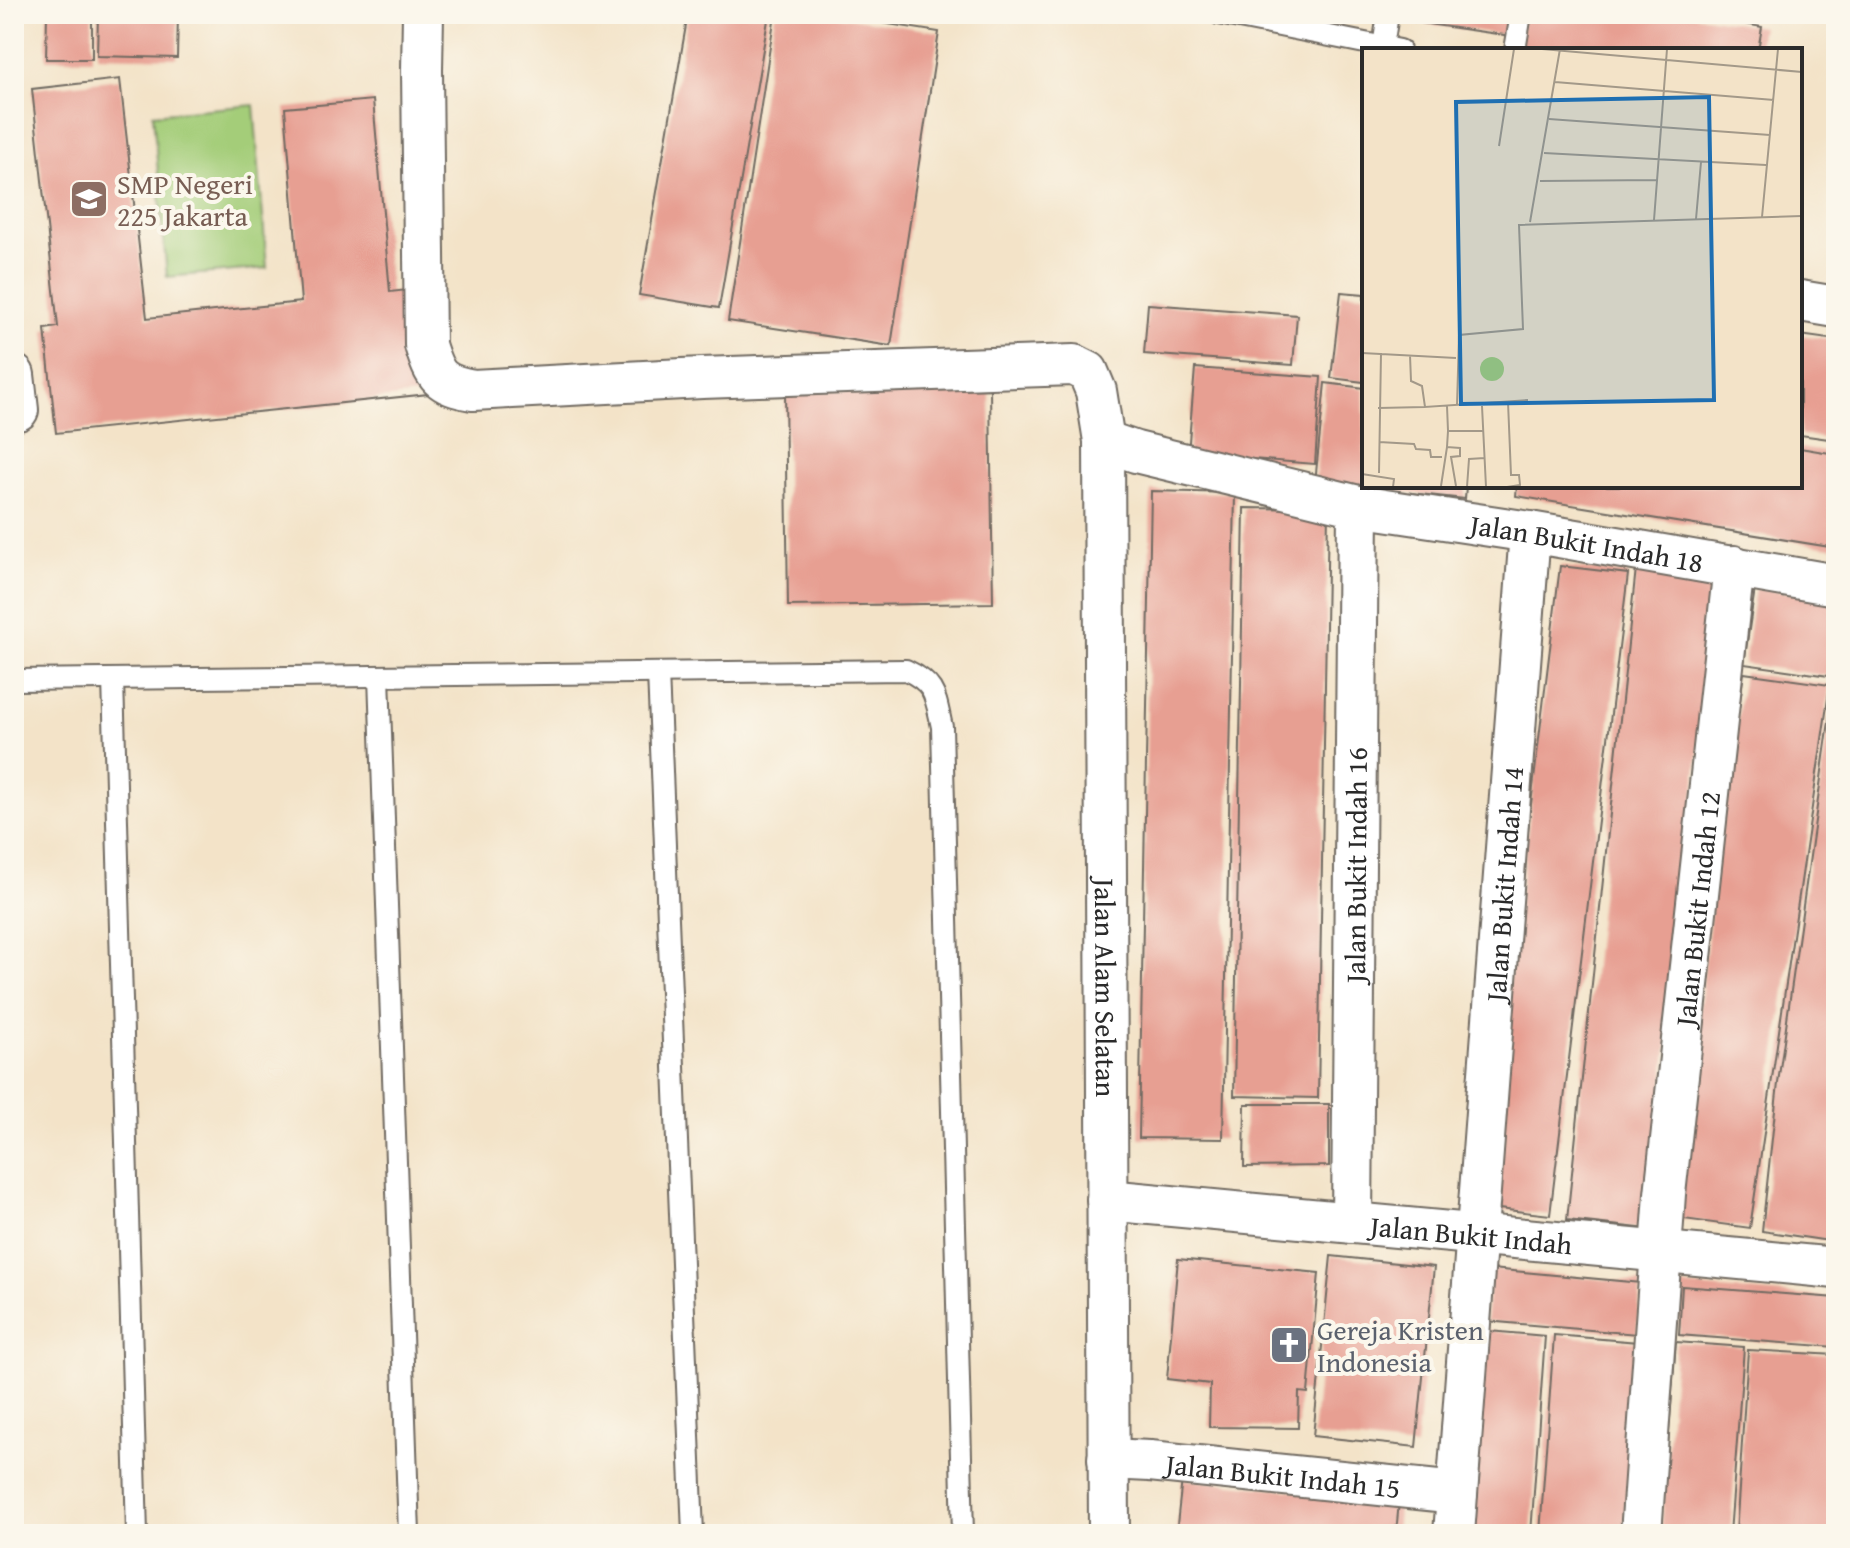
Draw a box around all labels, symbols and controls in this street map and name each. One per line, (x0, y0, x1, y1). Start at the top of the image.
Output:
inset map (1362, 48, 1802, 488)
place label: SMP Negeri 225 Jakarta (117, 163, 253, 236)
school or university icon: SMP Negeri 225 Jakarta (68, 178, 110, 220)
street label: Jalan Bukit Indah 18 (1465, 502, 1707, 582)
street label: Jalan Bukit Indah 16 (1333, 747, 1376, 986)
street label: Jalan Bukit Indah 14 (1474, 765, 1533, 1006)
street label: Jalan Bukit Indah 12 (1663, 789, 1730, 1031)
street label: Jalan Alam Selatan (1085, 875, 1128, 1098)
street label: Jalan Bukit Indah (1366, 1204, 1574, 1264)
place label: Gereja Kristen Indonesia (1317, 1309, 1484, 1382)
church icon: Gereja Kristen Indonesia (1268, 1324, 1310, 1366)
street label: Jalan Bukit Indah 15 (1161, 1442, 1403, 1507)

